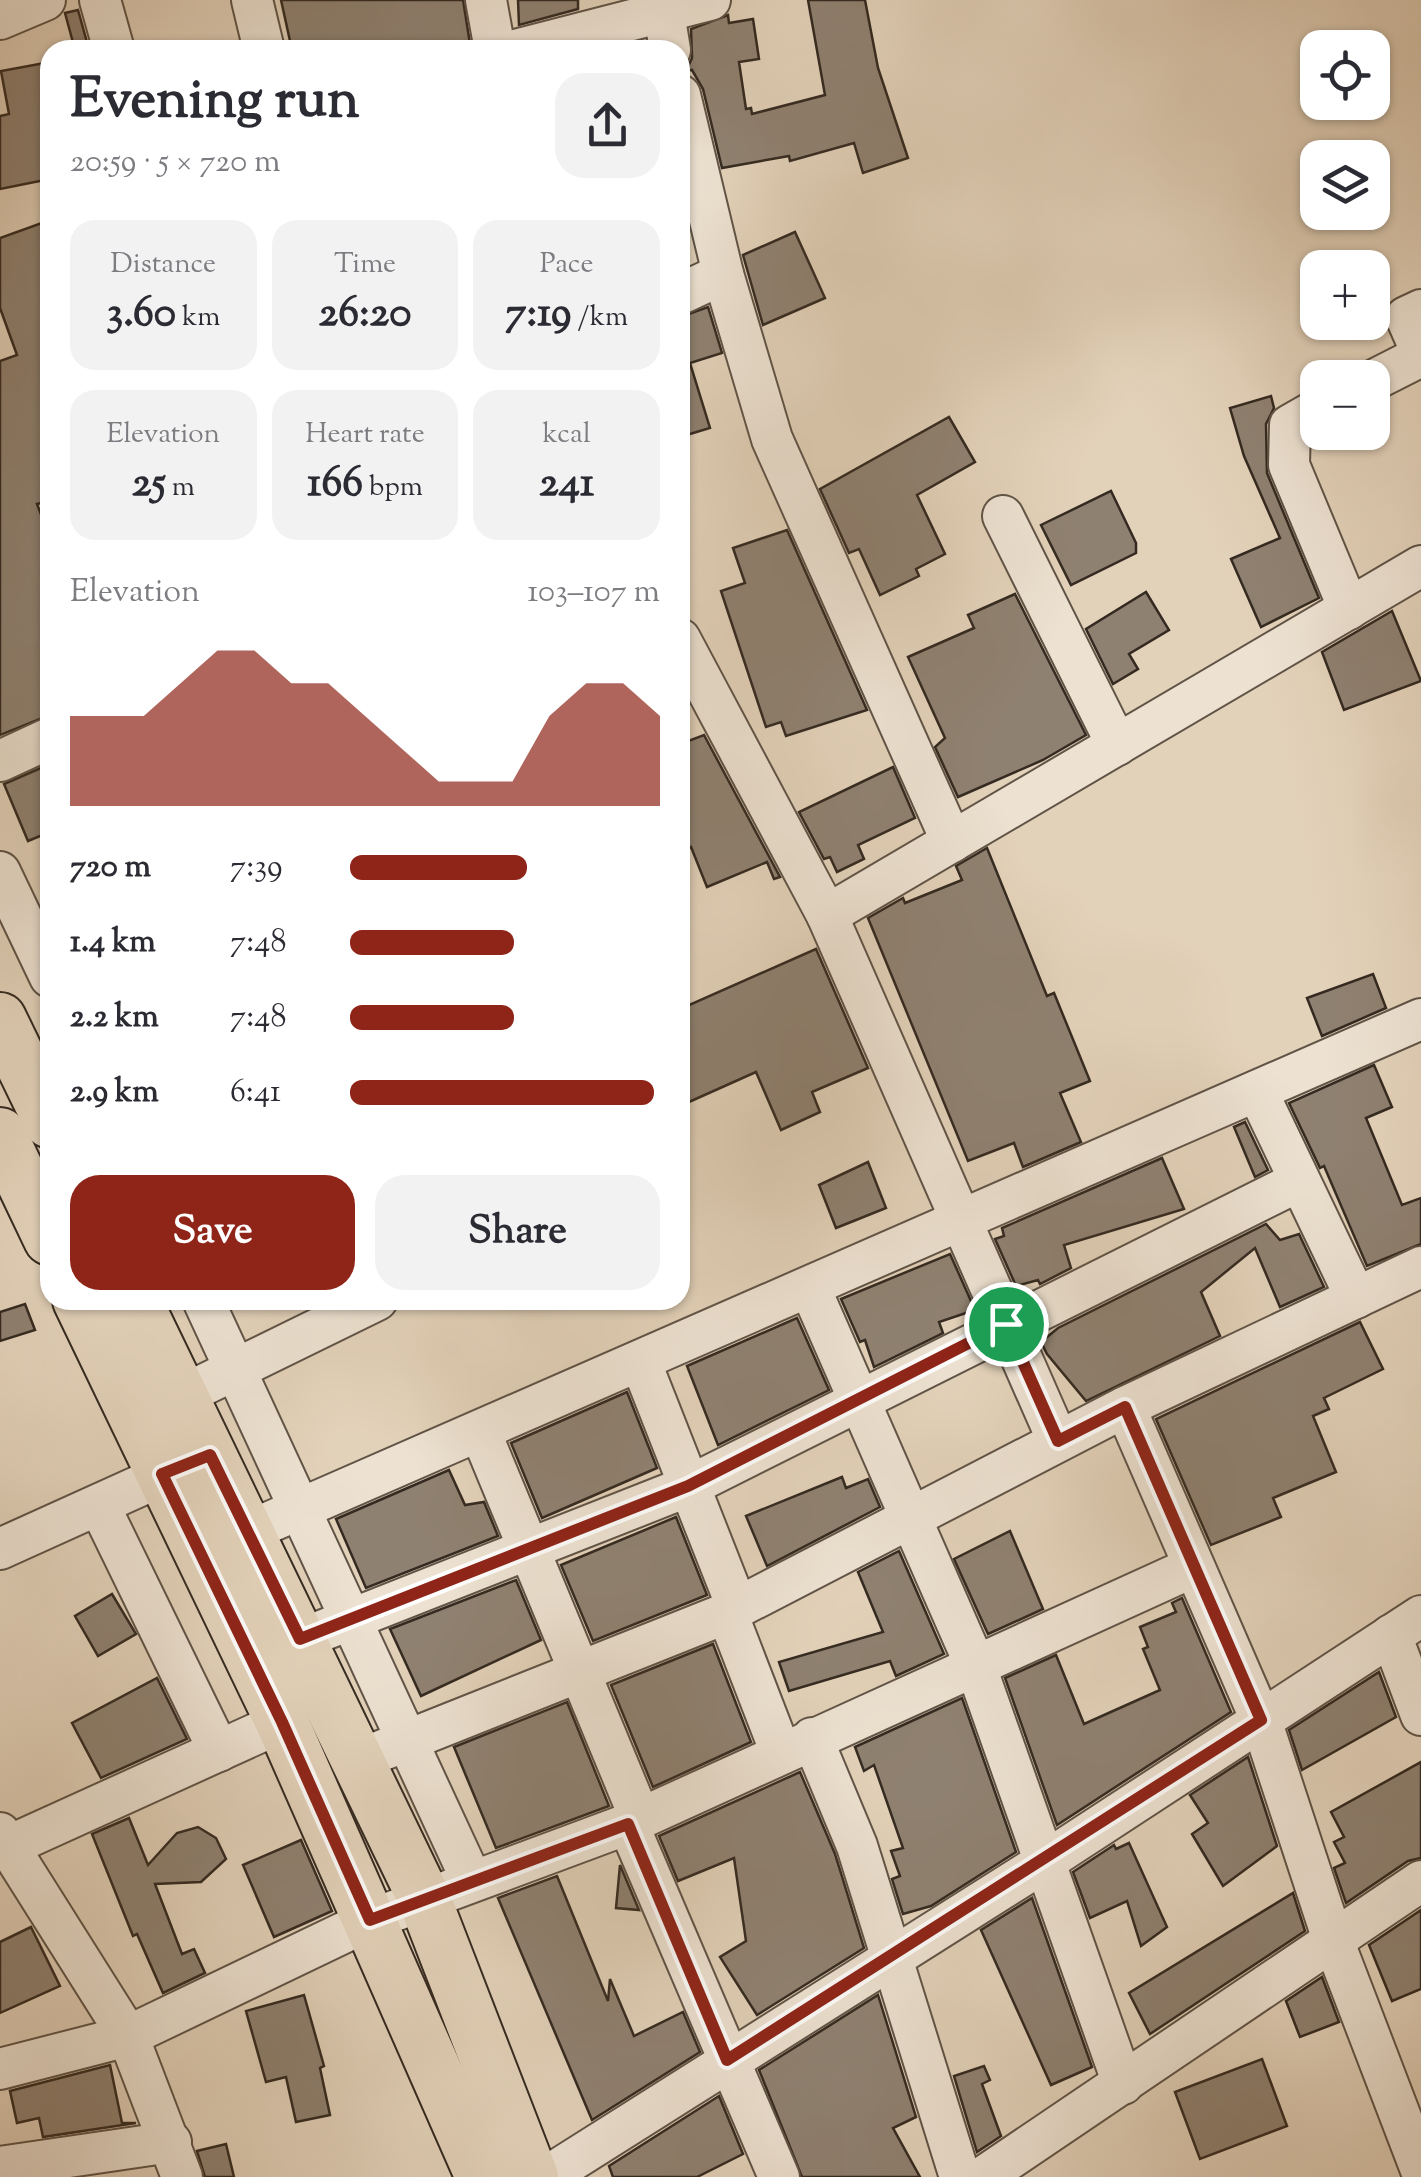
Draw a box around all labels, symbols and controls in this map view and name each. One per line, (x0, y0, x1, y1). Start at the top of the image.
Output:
map controls (1300, 30, 1390, 450)
button: locate (1300, 30, 1390, 120)
text: Evening run (70, 63, 359, 142)
button: share (555, 73, 660, 178)
text: 20:59 · 5 × 720 m (70, 140, 280, 186)
button: layers (1300, 140, 1390, 230)
text: Distance (111, 245, 216, 285)
text: Time (334, 245, 396, 285)
text: Pace (540, 245, 593, 285)
button: + (1300, 250, 1390, 340)
text: 3.60 (106, 285, 176, 345)
text: 26:20 (319, 285, 411, 345)
text: 7:19 (505, 285, 571, 345)
text: km (176, 298, 220, 338)
text: /km (571, 298, 628, 338)
button: − (1300, 360, 1390, 450)
text: Elevation (107, 415, 220, 455)
text: Heart rate (305, 415, 425, 455)
text: kcal (543, 415, 591, 455)
text: 25 (132, 455, 166, 515)
text: 166 (307, 455, 363, 515)
text: 241 (539, 455, 594, 515)
text: m (166, 468, 195, 508)
text: bpm (363, 468, 423, 508)
text: Elevation (70, 570, 200, 616)
text: 103–107 m (527, 570, 660, 616)
text: 720 m (70, 845, 151, 891)
text: 7:39 (230, 845, 283, 891)
text: 1.4 km (70, 920, 156, 966)
text: 7:48 (230, 920, 286, 966)
text: 2.2 km (70, 995, 159, 1041)
text: 7:48 (230, 995, 286, 1041)
text: 2.9 km (70, 1070, 159, 1116)
text: 6:41 (230, 1070, 281, 1116)
button: Save (70, 1175, 355, 1290)
button: Share (375, 1175, 660, 1290)
pin (964, 1282, 1049, 1367)
icon: arrive (979, 1297, 1034, 1352)

